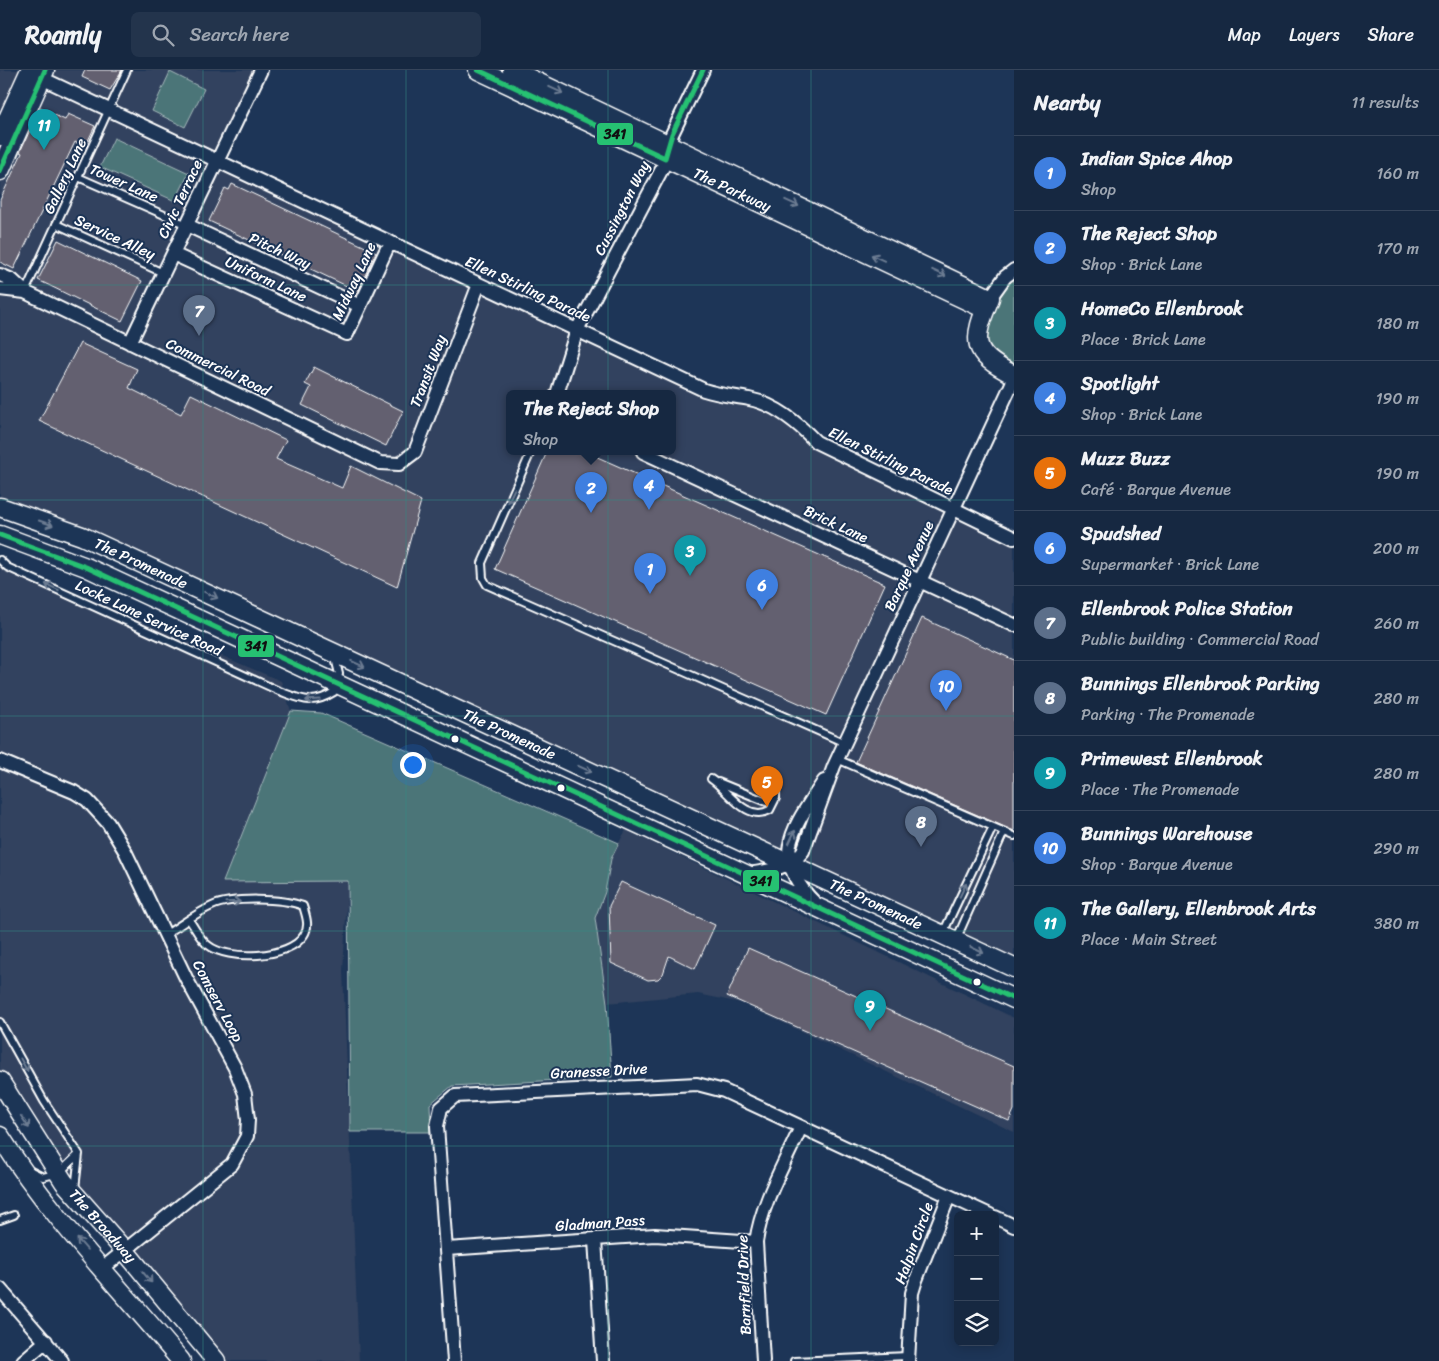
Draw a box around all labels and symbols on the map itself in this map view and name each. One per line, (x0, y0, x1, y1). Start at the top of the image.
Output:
one-way arrow (548, 86, 563, 96)
pin: 11 (28, 109, 60, 150)
line badge: 341 (596, 122, 634, 146)
text: 341 (603, 122, 626, 147)
street label: Gallery Lane (36, 133, 94, 218)
street label: Civic Terrace (150, 155, 210, 243)
street label: Tower Lane (85, 156, 163, 210)
street label: Cussington Way (587, 156, 657, 260)
street label: The Parkway (689, 160, 776, 220)
one-way arrow (784, 199, 799, 208)
street label: Service Alley (70, 207, 160, 267)
street label: Pitch Way (245, 225, 316, 277)
street label: Midway Lane (324, 237, 384, 325)
street label: Ellen Stirling Parade (461, 248, 595, 330)
street label: Uniform Lane (221, 249, 312, 310)
one-way arrow (871, 253, 886, 263)
one-way arrow (931, 269, 946, 278)
pin: 7 (183, 295, 215, 336)
street label: Commercial Road (161, 330, 276, 404)
street label: Transit Way (402, 330, 454, 411)
street label: Ellen Stirling Parade (824, 419, 958, 503)
pin: 4 (633, 469, 665, 510)
pin: 2 (575, 472, 607, 513)
one-way arrow (505, 488, 515, 503)
street label: Brick Lane (799, 498, 873, 550)
street label: Barque Avenue (877, 516, 941, 616)
one-way arrow (38, 519, 53, 528)
street label: The Promenade (90, 530, 192, 596)
pin: 3 (674, 535, 706, 576)
pin: 1 (634, 553, 666, 594)
pin: 6 (746, 569, 778, 610)
street label: Locke Lane Service Road (71, 572, 228, 664)
one-way arrow (45, 582, 60, 592)
one-way arrow (203, 591, 218, 601)
line badge: 341 (237, 634, 275, 658)
text: 341 (244, 634, 267, 659)
one-way arrow (350, 659, 365, 669)
pin: 10 (930, 670, 962, 711)
one-way arrow (305, 695, 321, 704)
street label: The Promenade (458, 701, 561, 767)
unlabelled marker (450, 734, 460, 744)
your location (400, 752, 426, 778)
one-way arrow (577, 764, 592, 774)
pin: 5 (751, 766, 783, 807)
unlabelled marker (556, 783, 566, 793)
pin: 8 (905, 806, 937, 847)
one-way arrow (787, 829, 797, 844)
line badge: 341 (742, 869, 780, 893)
text: 341 (749, 869, 772, 894)
street label: The Promenade (825, 871, 927, 937)
one-way arrow (958, 883, 968, 898)
one-way arrow (225, 897, 241, 906)
one-way arrow (969, 946, 984, 956)
street label: Comserv Loop (185, 955, 251, 1047)
unlabelled marker (972, 977, 982, 987)
pin: 9 (854, 990, 886, 1031)
street label: Granesse Drive (550, 1055, 648, 1087)
one-way arrow (19, 1057, 29, 1072)
one-way arrow (20, 1115, 30, 1129)
street label: The Broadway (62, 1183, 143, 1269)
street label: Halpin Circle (887, 1198, 941, 1288)
street label: Gladman Pass (554, 1207, 647, 1239)
street label: Barnfield Drive (729, 1234, 759, 1335)
one-way arrow (76, 1237, 87, 1250)
one-way arrow (141, 1270, 152, 1283)

